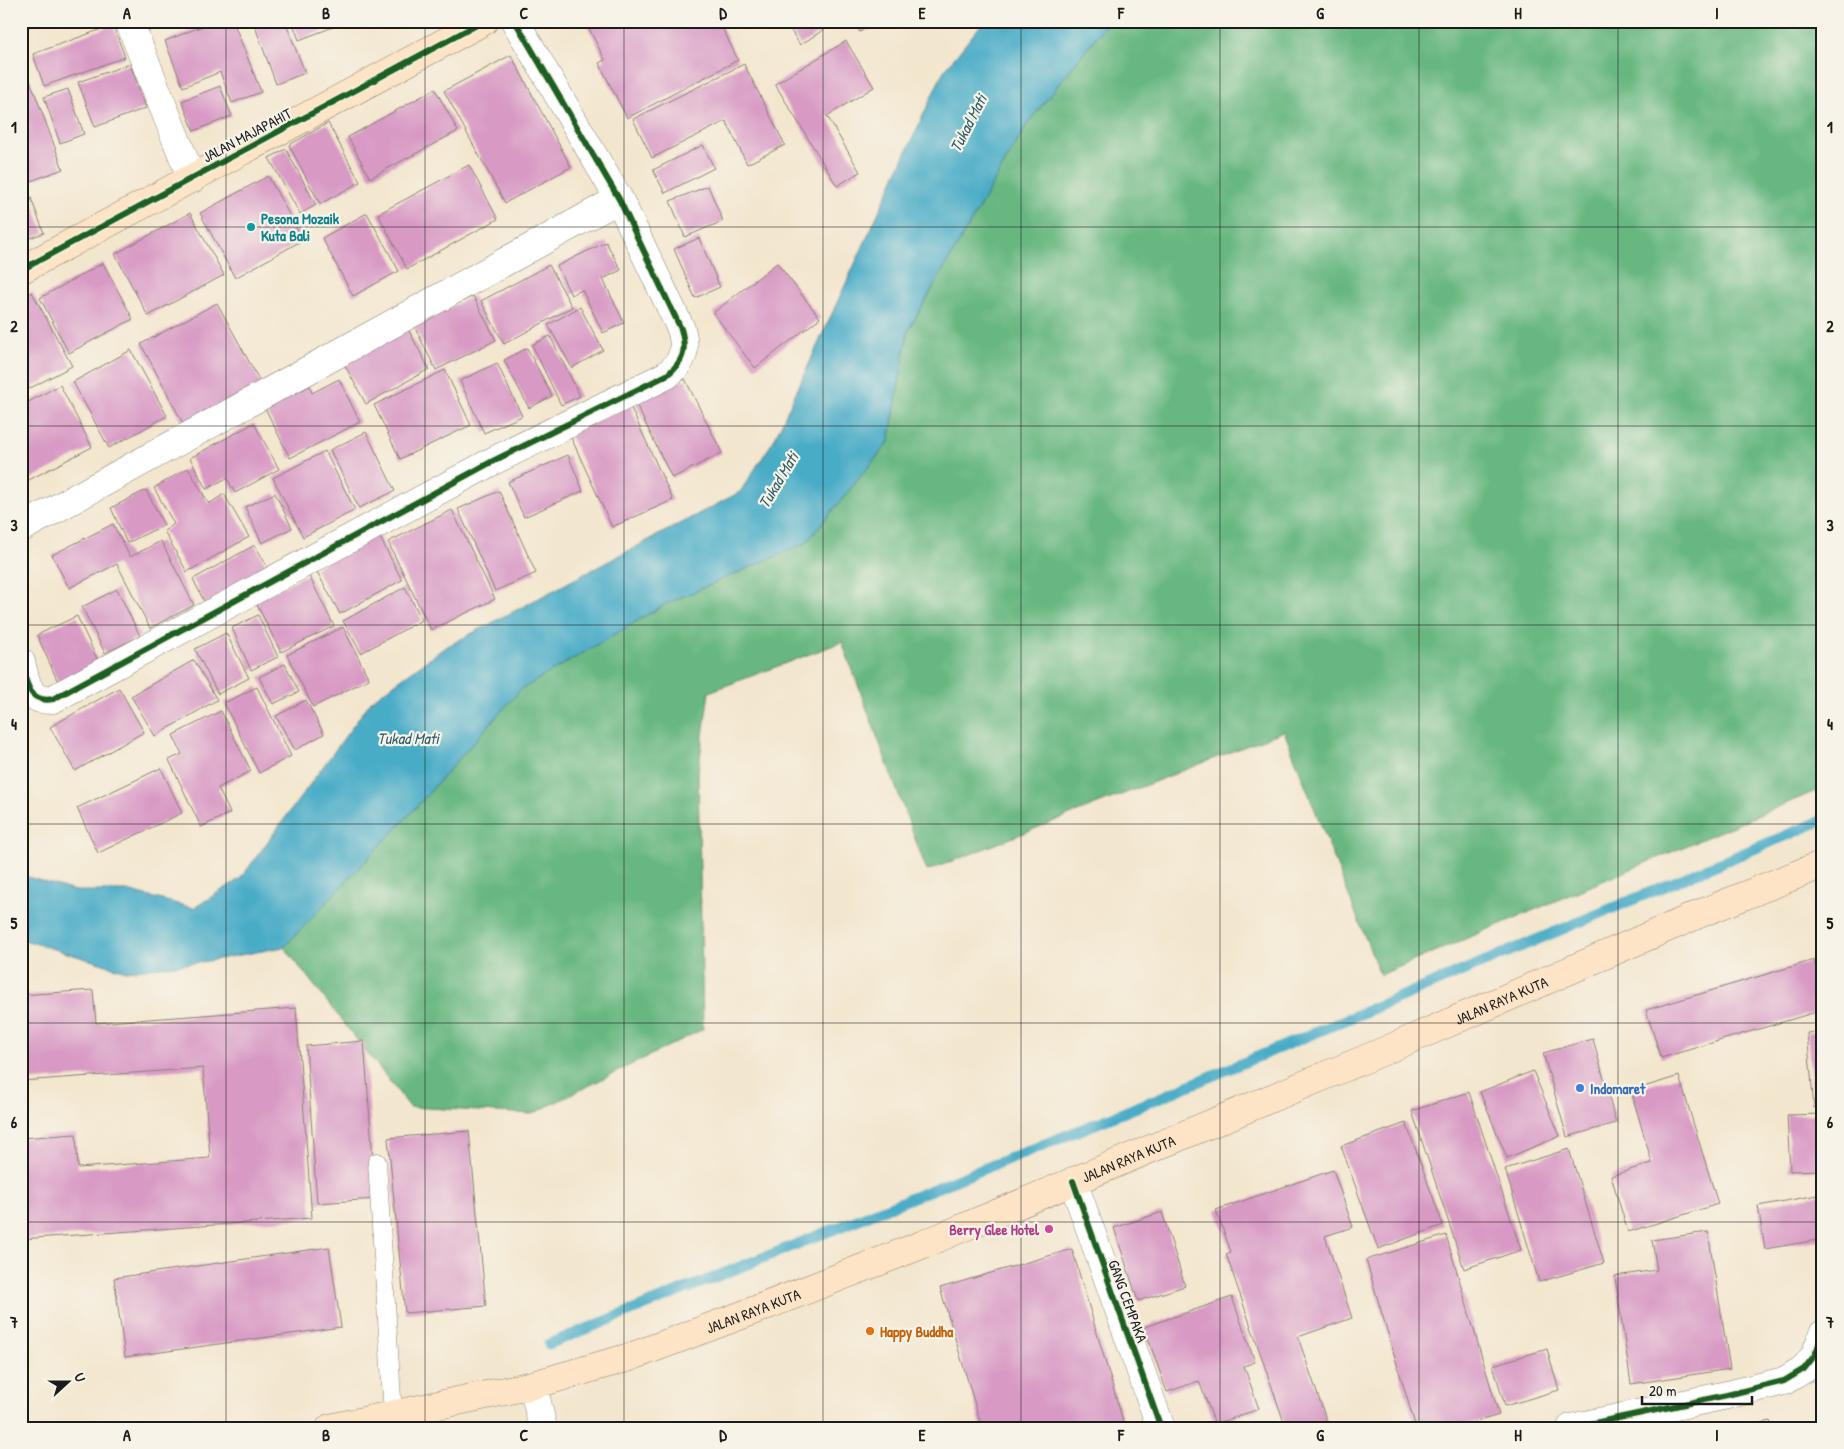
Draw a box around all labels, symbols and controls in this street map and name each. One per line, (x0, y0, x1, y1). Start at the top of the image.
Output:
text: A (123, 2, 131, 24)
text: B (322, 2, 330, 24)
text: C (520, 2, 529, 24)
text: D (719, 2, 727, 24)
text: E (918, 2, 926, 24)
text: F (1117, 2, 1125, 24)
text: G (1316, 2, 1324, 24)
text: H (1514, 2, 1522, 24)
text: I (1715, 2, 1719, 24)
water label: Tukad Mati (944, 89, 992, 155)
street label: JALAN MAJAPAHIT (199, 102, 296, 167)
text: 1 (11, 116, 17, 138)
text: 1 (1827, 116, 1833, 138)
place label: Pesona Mozaik Kuta Bali (261, 208, 340, 246)
marker: Pesona Mozaik Kuta Bali (245, 221, 257, 233)
text: 2 (10, 315, 18, 337)
text: 2 (1826, 315, 1834, 337)
water label: Tukad Mati (753, 447, 804, 512)
text: 3 (10, 514, 18, 536)
text: 3 (1826, 514, 1834, 536)
text: 4 (11, 713, 17, 735)
text: 4 (1827, 713, 1833, 735)
water label: Tukad Mati (377, 727, 440, 749)
text: 5 (11, 912, 18, 934)
text: 5 (1827, 912, 1834, 934)
street label: JALAN RAYA KUTA (1451, 970, 1551, 1030)
place label: Indomaret (1590, 1078, 1646, 1099)
marker: Indomaret (1574, 1082, 1586, 1094)
text: 6 (11, 1111, 18, 1133)
text: 6 (1827, 1111, 1834, 1133)
street label: JALAN RAYA KUTA (1078, 1129, 1179, 1187)
place label: Berry Glee Hotel (949, 1219, 1040, 1241)
marker: Berry Glee Hotel (1043, 1223, 1055, 1235)
street label: GANG CEMPAKA (1103, 1257, 1153, 1346)
street label: JALAN RAYA KUTA (703, 1283, 804, 1338)
text: 7 (9, 1311, 18, 1333)
text: 7 (1825, 1311, 1834, 1333)
place label: Happy Buddha (880, 1321, 953, 1343)
marker: Happy Buddha (864, 1325, 876, 1337)
north arrow (42, 1356, 92, 1406)
text: U (70, 1370, 91, 1384)
scale bar (1642, 1374, 1752, 1406)
text: 20 m (1649, 1380, 1676, 1401)
text: A (123, 1424, 131, 1446)
text: B (322, 1424, 330, 1446)
text: C (520, 1424, 529, 1446)
text: D (719, 1424, 727, 1446)
text: E (918, 1424, 926, 1446)
text: F (1117, 1424, 1125, 1446)
text: G (1316, 1424, 1324, 1446)
text: H (1514, 1424, 1522, 1446)
text: I (1715, 1424, 1719, 1446)

